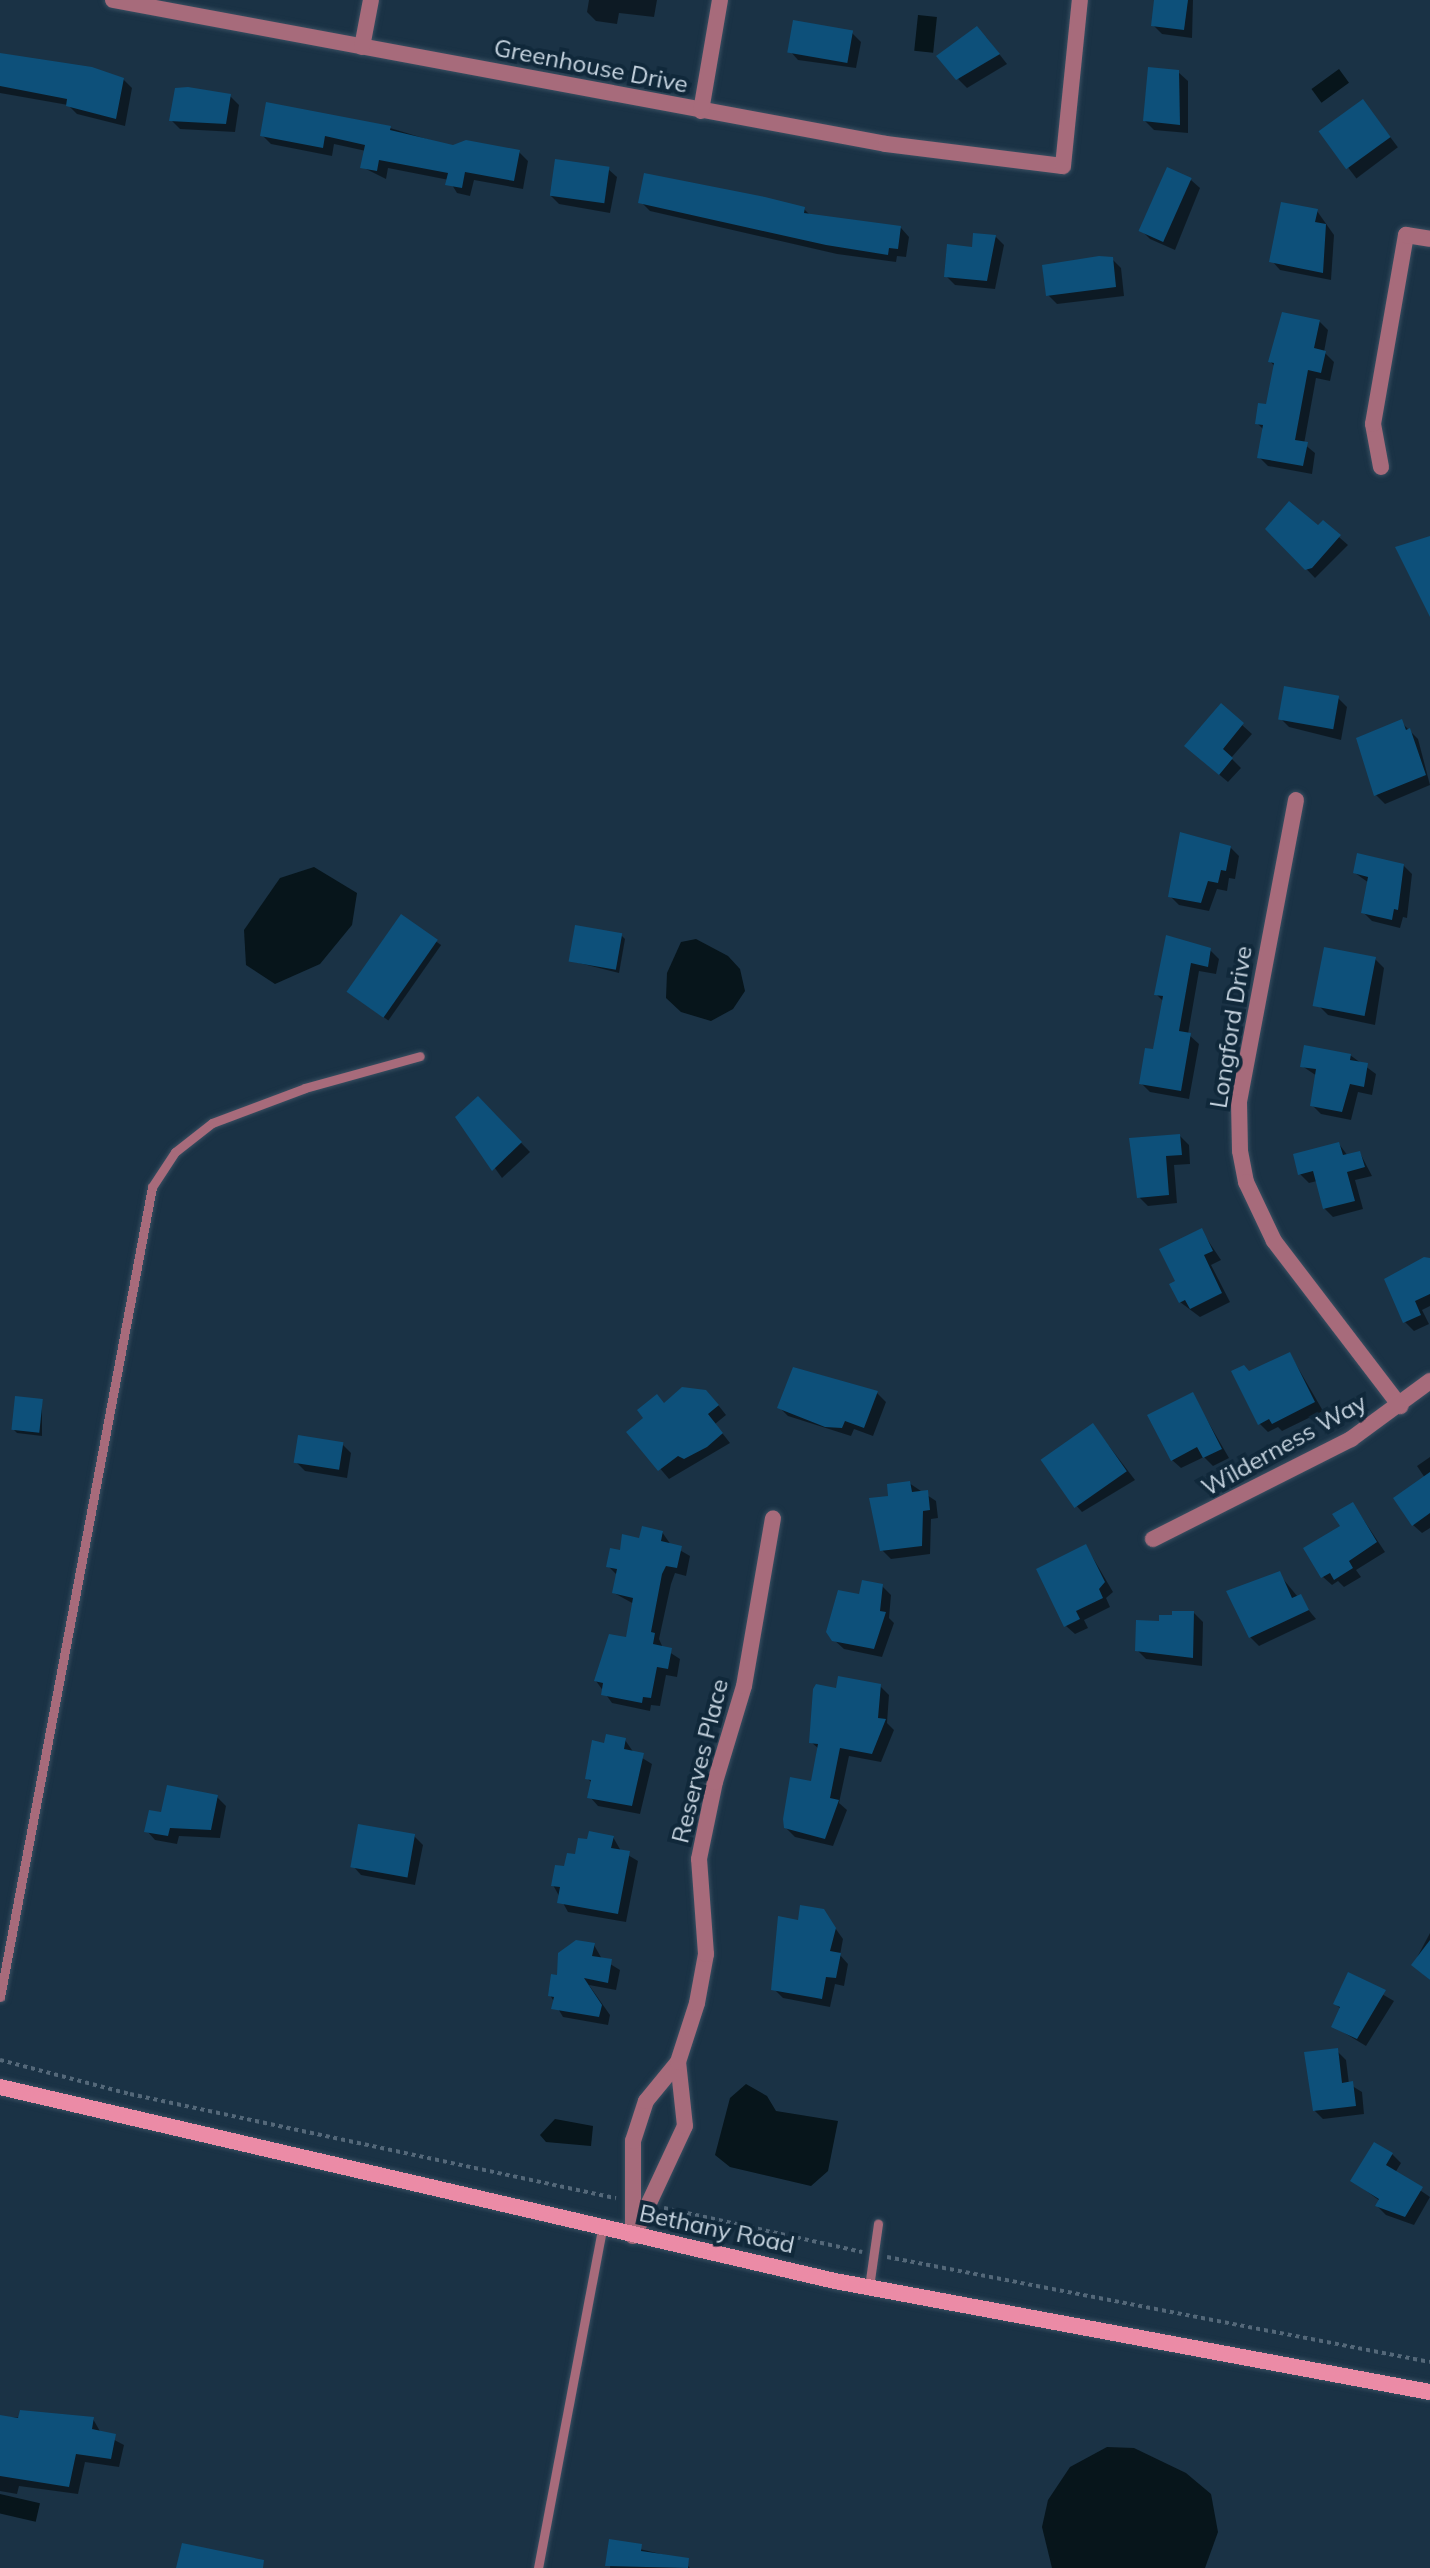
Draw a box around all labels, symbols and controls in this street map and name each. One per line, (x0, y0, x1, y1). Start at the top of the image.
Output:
street label: Greenhouse Drive (492, 33, 690, 99)
street label: Longford Drive (1204, 944, 1258, 1110)
street label: Wilderness Way (1197, 1388, 1371, 1502)
street label: Reserves Place (666, 1676, 734, 1846)
street label: Bethany Road (637, 2198, 797, 2260)

